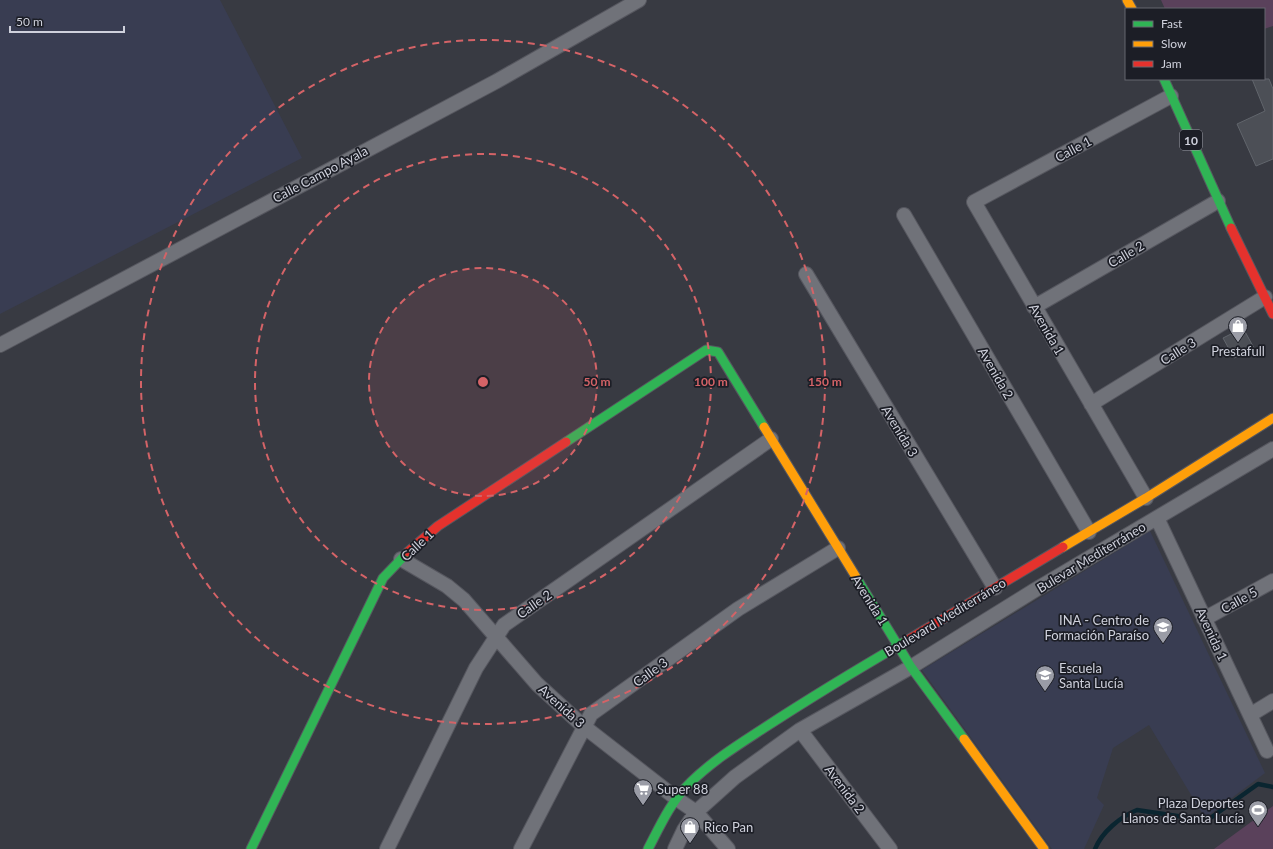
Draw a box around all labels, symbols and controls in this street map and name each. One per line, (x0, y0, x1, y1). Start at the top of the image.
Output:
scale bar (10, 8, 124, 34)
legend (1125, 8, 1265, 80)
text: 50 m (16, 14, 43, 29)
text: Fast (1161, 16, 1183, 31)
text: Slow (1161, 36, 1187, 51)
text: Jam (1161, 56, 1182, 71)
road number: 10 (1180, 130, 1202, 150)
street label: Calle 1 (1052, 133, 1094, 165)
street label: Calle Campo Ayala (270, 142, 370, 206)
street label: Calle 2 (1105, 237, 1147, 271)
street label: Avenida 1 (1026, 300, 1068, 358)
shop icon: Prestafull (1227, 315, 1249, 343)
street label: Calle 3 (1157, 334, 1199, 368)
place label: Prestafull (1211, 343, 1265, 359)
street label: Avenida 2 (975, 344, 1017, 402)
text: 50 m (584, 374, 610, 389)
text: 100 m (694, 374, 728, 389)
text: 150 m (808, 374, 842, 389)
centre of rings (476, 375, 490, 389)
street label: Avenida 3 (879, 403, 921, 459)
street label: Bulevar Mediterráneo (1034, 518, 1148, 596)
street label: Calle 1 (397, 526, 437, 564)
street label: Avenida 1 (848, 572, 892, 628)
street label: Boulevard Mediterráneo (881, 574, 1009, 660)
street label: Calle 5 (1218, 584, 1260, 616)
street label: Calle 2 (513, 586, 555, 622)
street label: Avenida 1 (1193, 605, 1231, 663)
place label: INA - Centro de Formación Paraíso (1044, 612, 1149, 643)
school or university icon: INA - Centro de Formación Paraíso (1152, 616, 1174, 644)
street label: Calle 3 (630, 654, 670, 690)
place label: Escuela Santa Lucía (1059, 660, 1123, 691)
school or university icon: Escuela Santa Lucía (1034, 664, 1056, 692)
street label: Avenida 3 (536, 681, 588, 731)
street label: Avenida 2 (822, 762, 868, 816)
supermarket icon: Super 88 (632, 778, 654, 806)
place label: Super 88 (657, 781, 708, 797)
place label: Plaza Deportes Llanos de Santa Lucía (1122, 795, 1244, 826)
sports icon: Plaza Deportes Llanos de Santa Lucía (1247, 799, 1269, 827)
shop icon: Rico Pan (679, 816, 701, 844)
place label: Rico Pan (704, 819, 753, 835)

